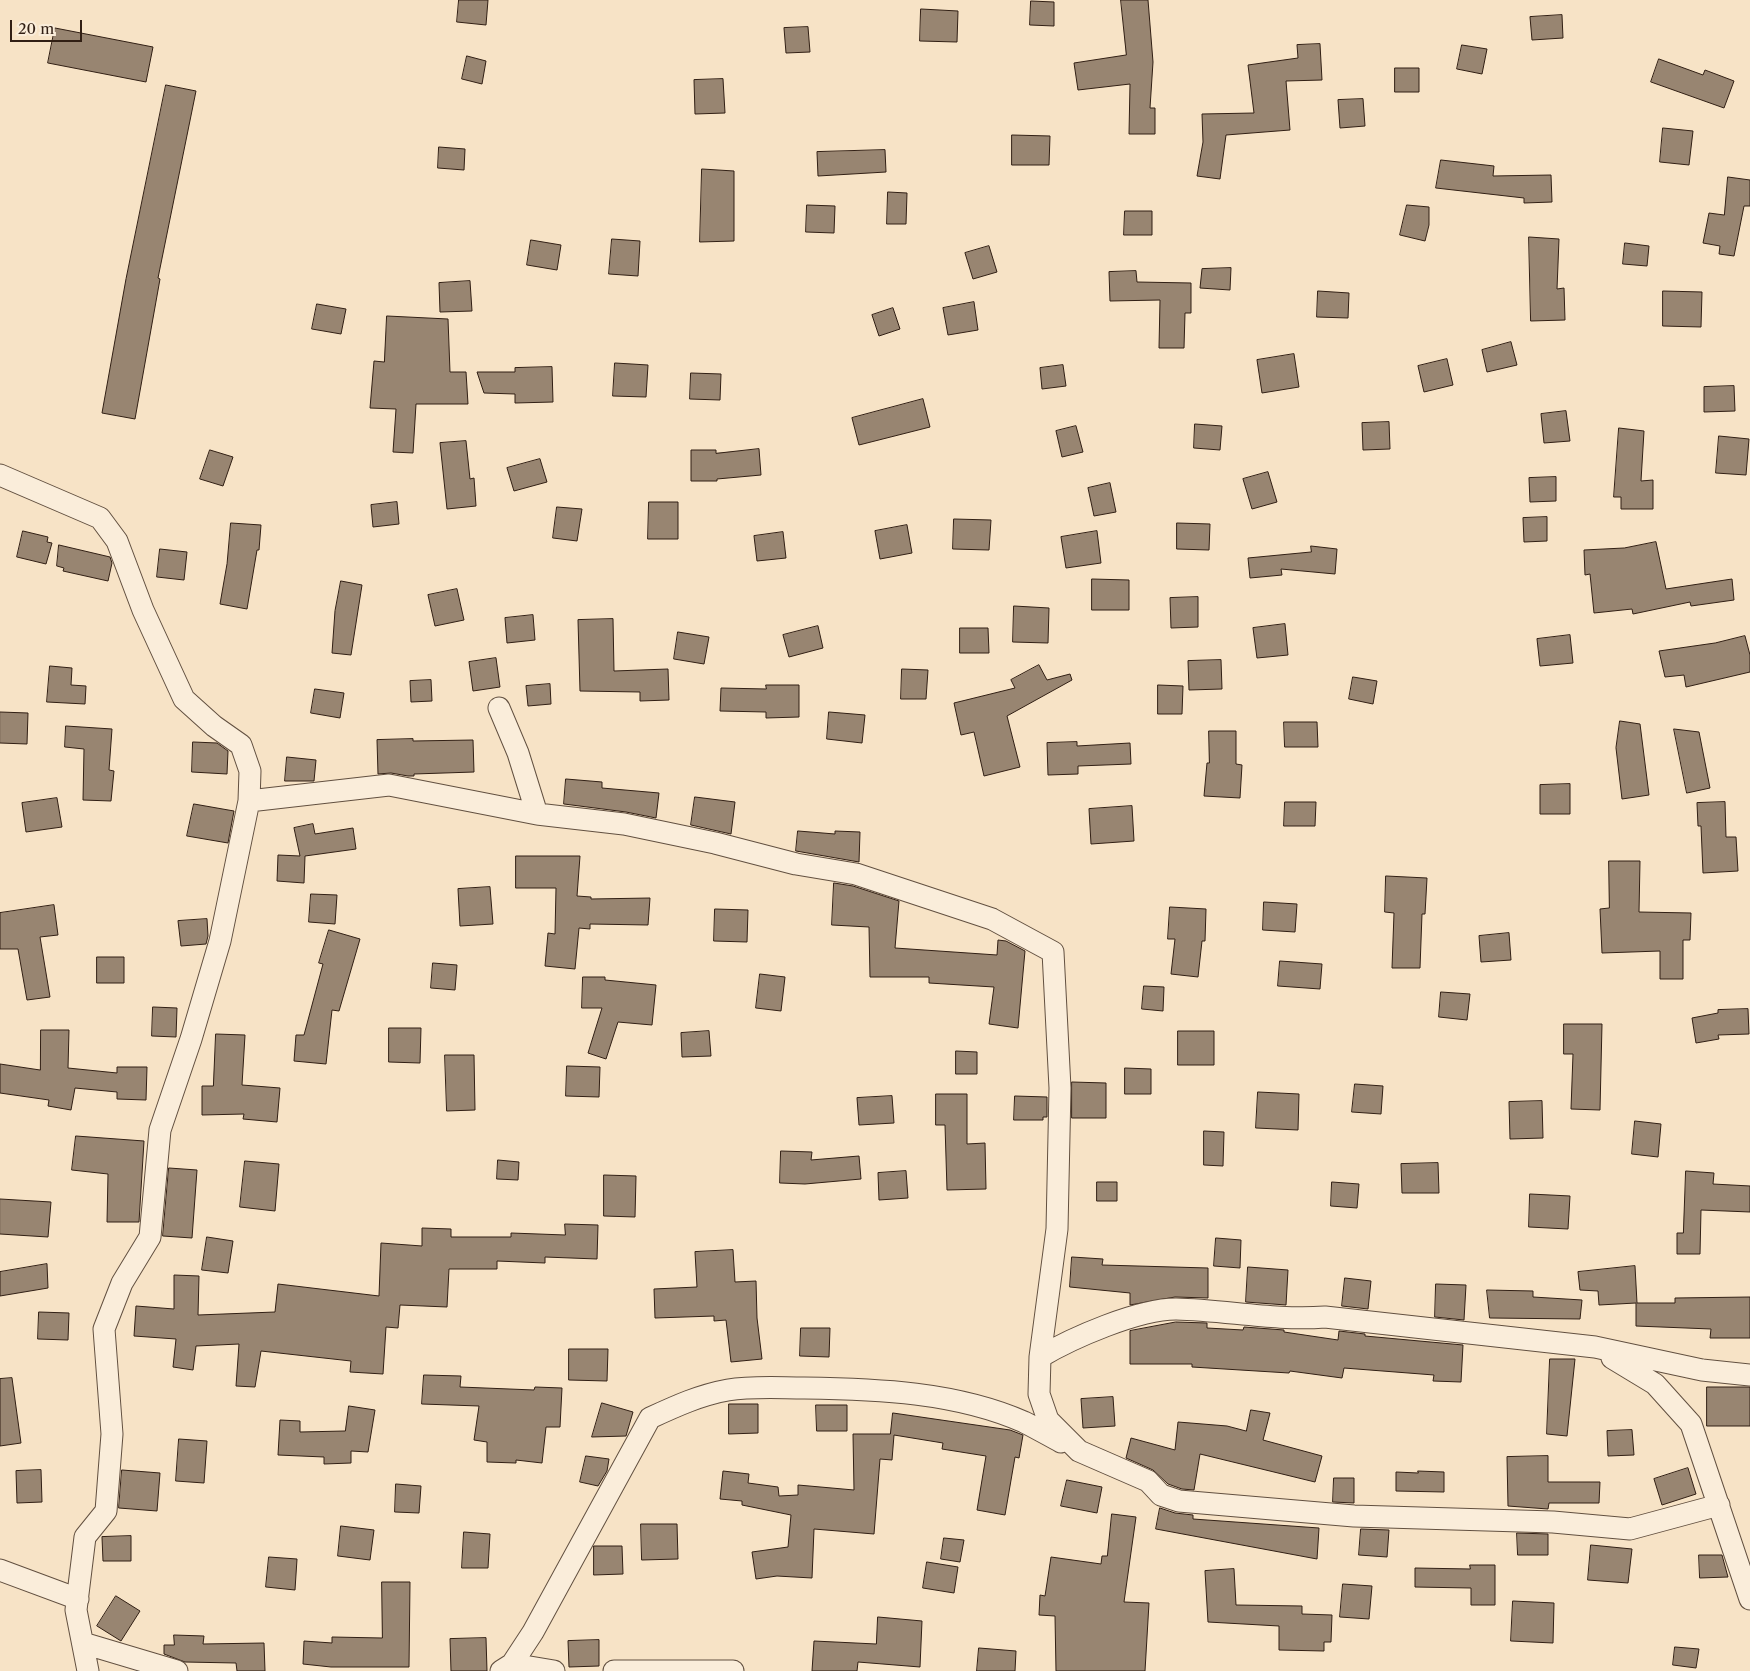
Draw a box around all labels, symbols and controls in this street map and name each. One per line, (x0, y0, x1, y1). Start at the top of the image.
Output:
scale bar (12, 10, 85, 42)
text: 20 m (18, 19, 54, 38)

